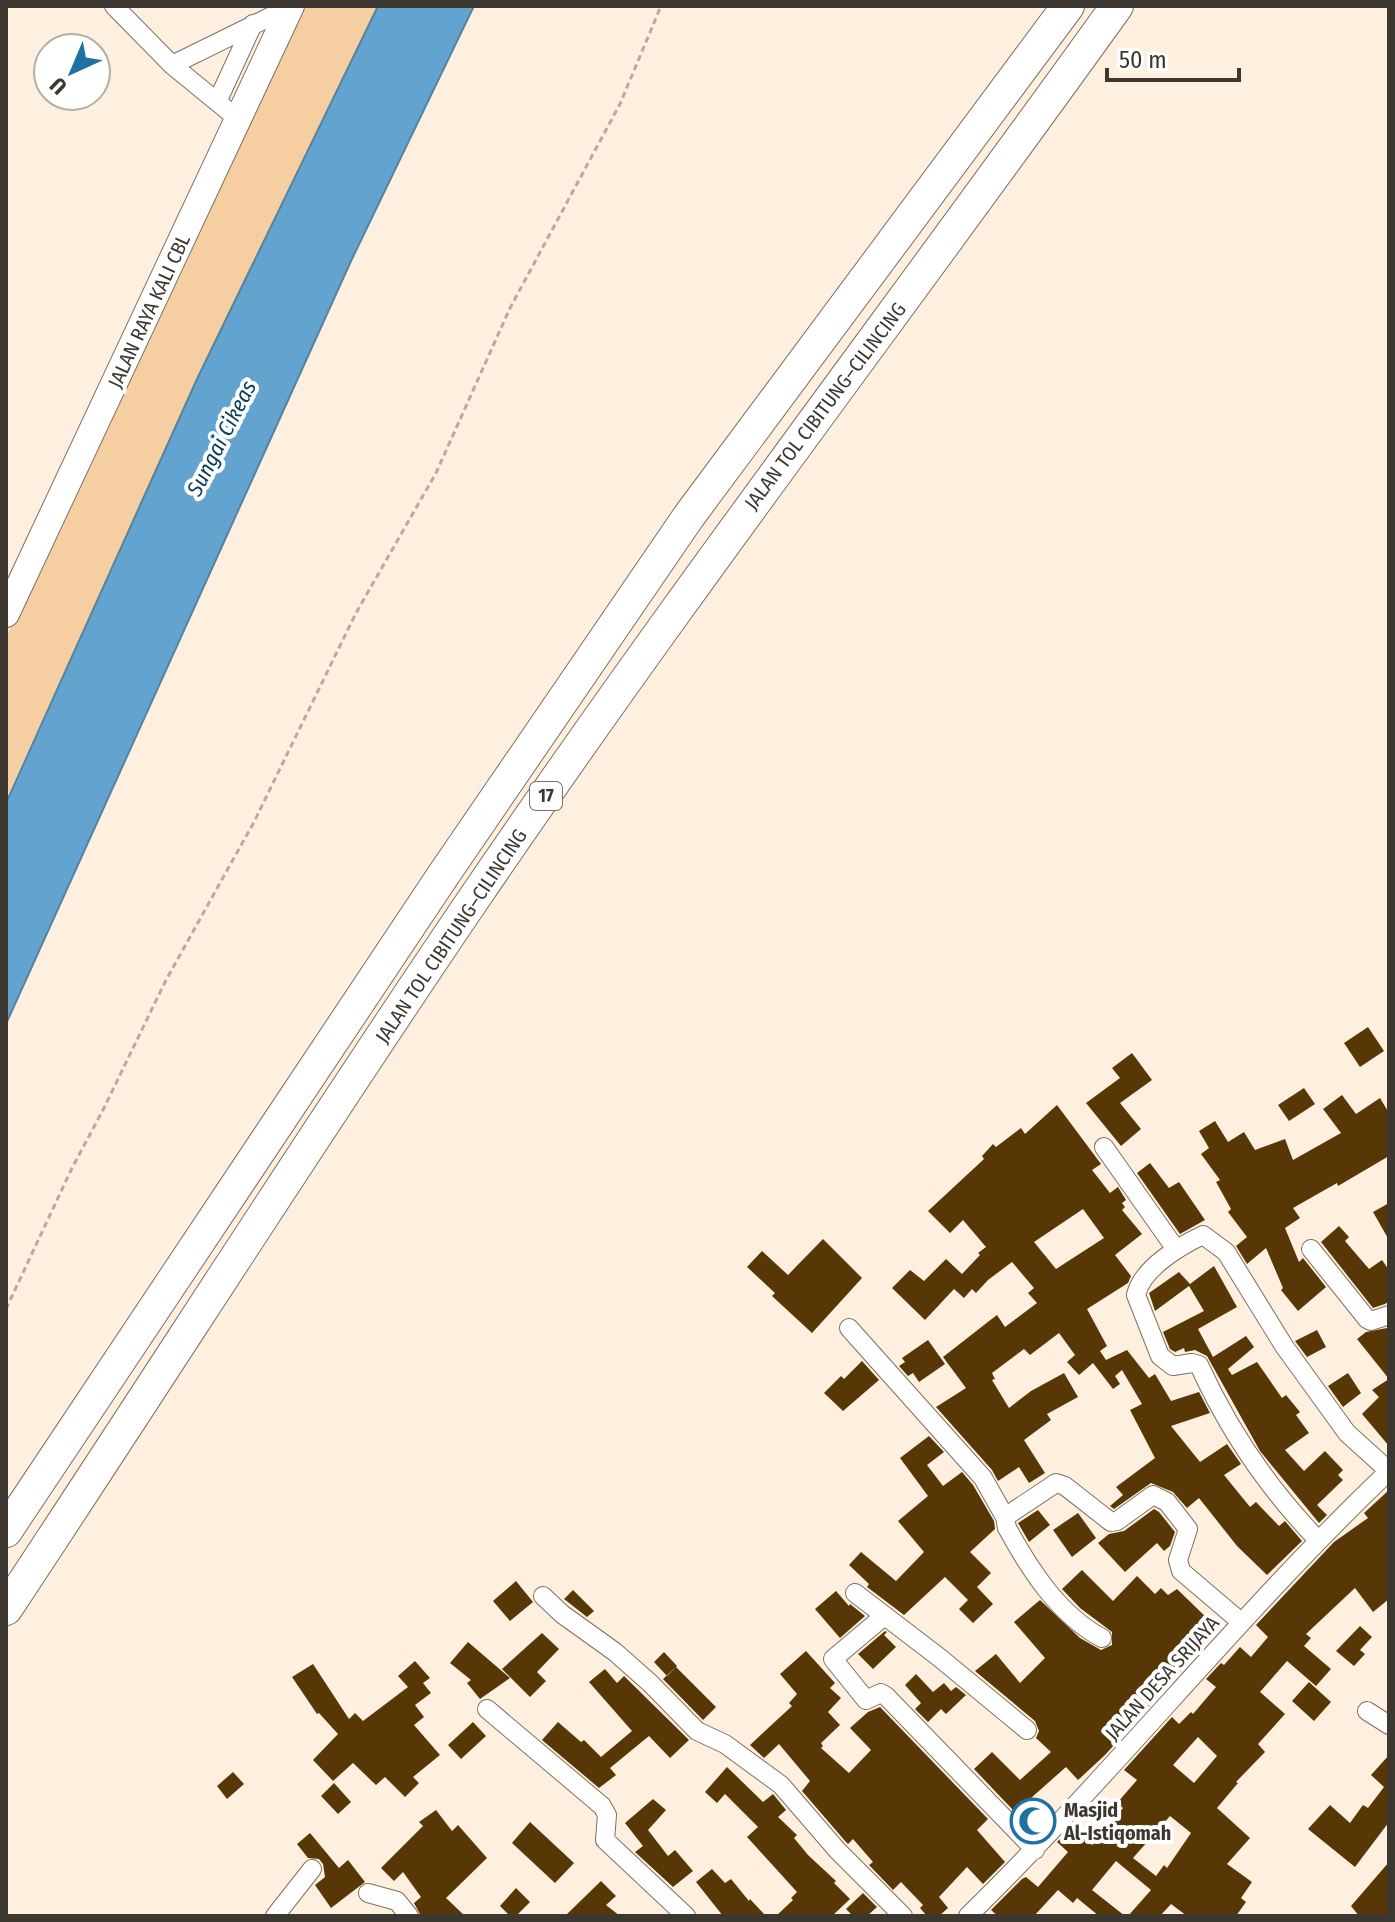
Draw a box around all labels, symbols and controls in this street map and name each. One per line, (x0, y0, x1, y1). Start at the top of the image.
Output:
north arrow (32, 32, 112, 112)
scale bar (1107, 32, 1239, 82)
text: 50 m (1119, 46, 1167, 74)
text: U (44, 72, 72, 100)
street label: JALAN RAYA KALI CBL (103, 230, 195, 392)
street label: JALAN TOL CIBITUNG–CILINCING (739, 298, 911, 514)
water label: Sungai Cikeas (180, 376, 262, 501)
road number: 17 (530, 782, 562, 810)
street label: JALAN TOL CIBITUNG–CILINCING (370, 824, 532, 1048)
street label: JALAN DESA SRIJAYA (1100, 1611, 1224, 1745)
mosque icon: Masjid Al-Istiqomah (1009, 1797, 1057, 1845)
place label: Masjid Al-Istiqomah (1063, 1798, 1171, 1845)

